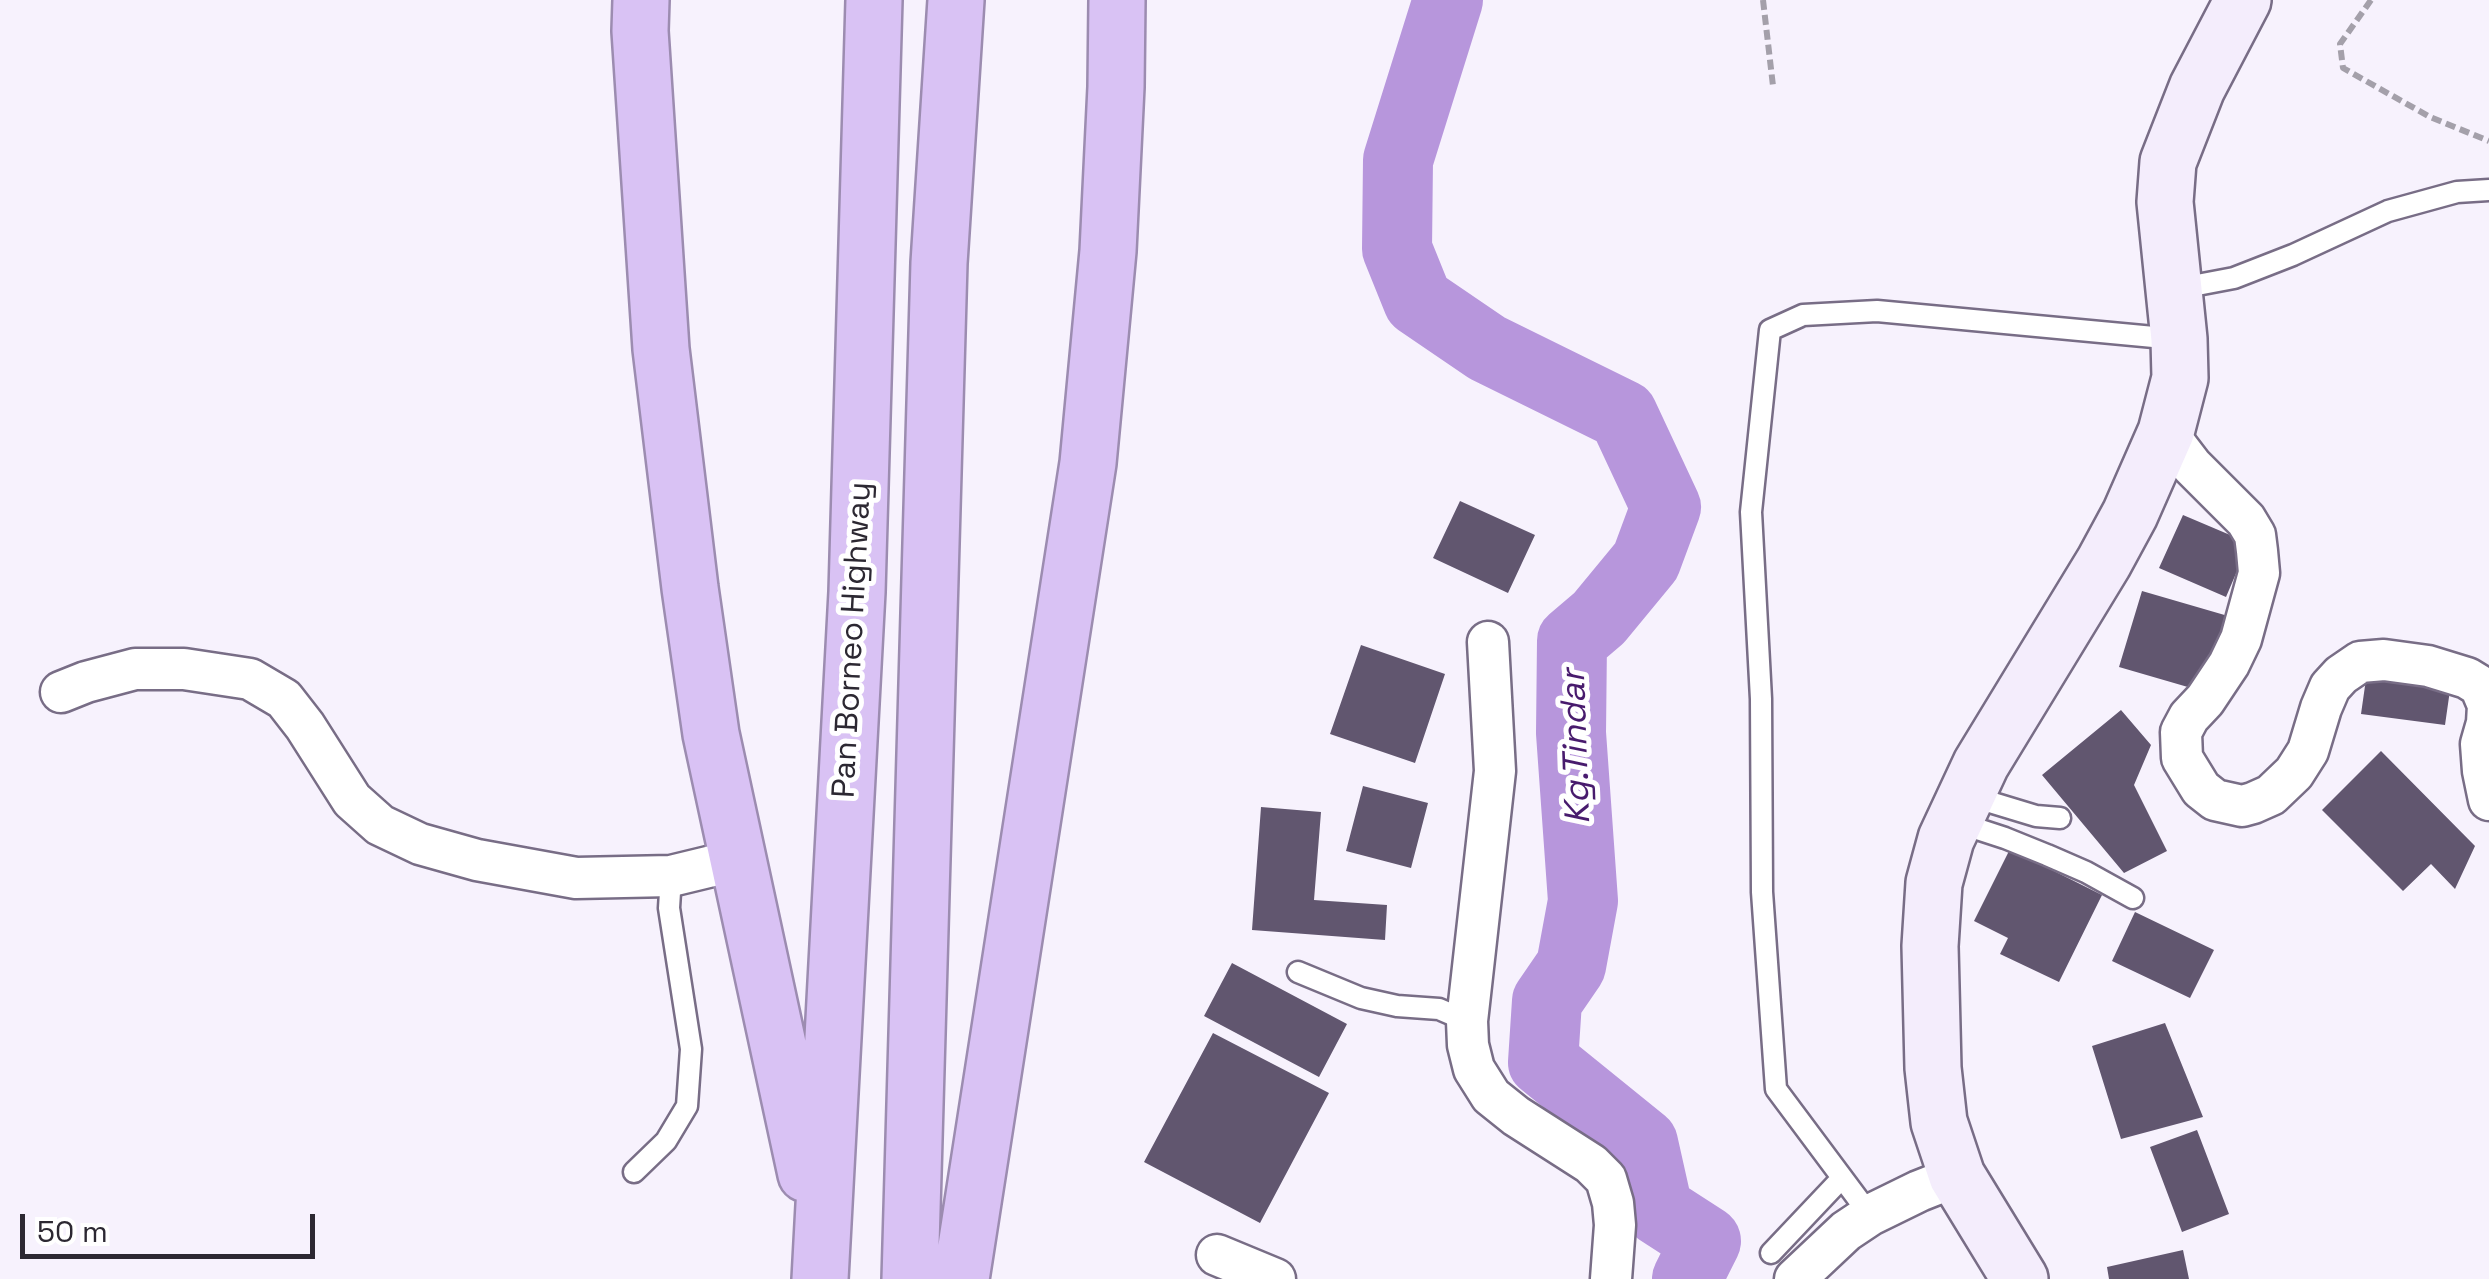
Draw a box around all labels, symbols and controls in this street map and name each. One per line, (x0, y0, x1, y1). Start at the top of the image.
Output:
street label: Pan Borneo Highway (826, 481, 880, 799)
water label: Kg.Tindar (1553, 669, 1601, 825)
scale bar (25, 1194, 320, 1256)
text: 50 m (37, 1212, 108, 1251)

